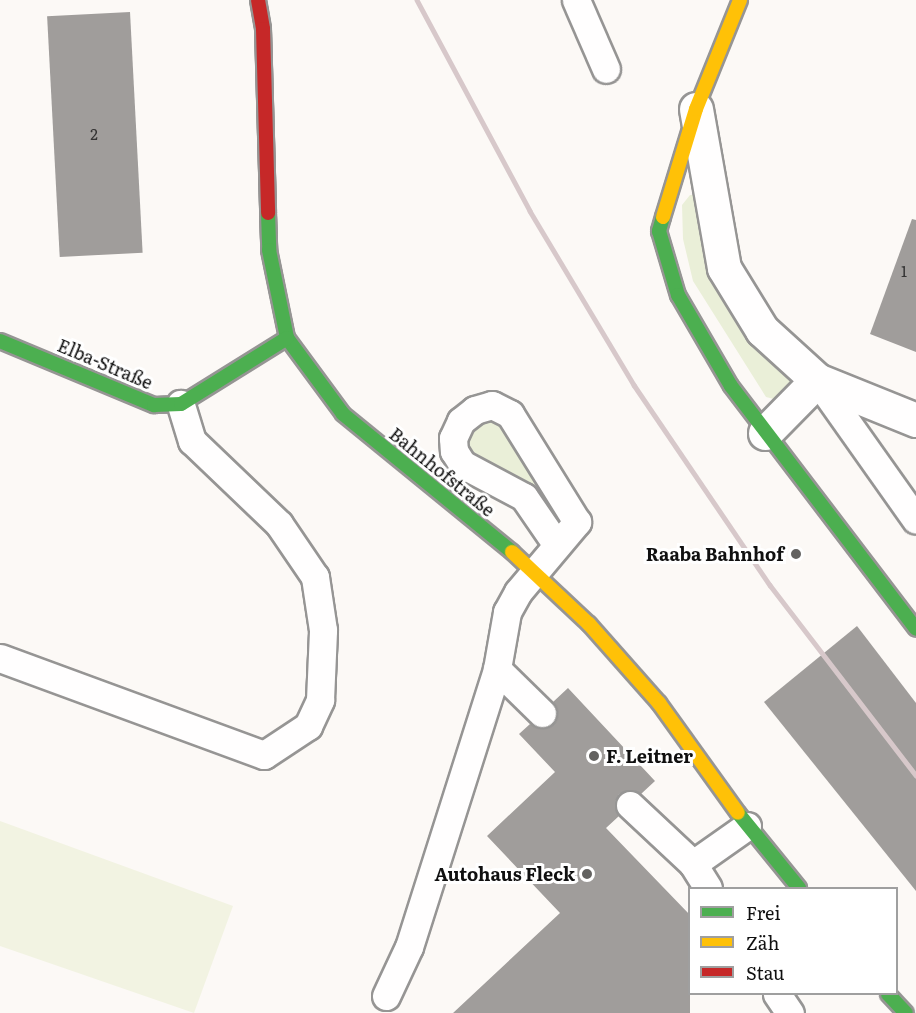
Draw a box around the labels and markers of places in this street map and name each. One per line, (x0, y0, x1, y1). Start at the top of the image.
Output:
place label: Raaba Bahnhof (646, 543, 784, 565)
marker: Raaba Bahnhof (789, 547, 803, 561)
place label: F. Leitner (606, 745, 693, 767)
marker: F. Leitner (587, 749, 601, 763)
place label: Autohaus Fleck (434, 863, 575, 885)
marker: Autohaus Fleck (580, 867, 594, 881)

